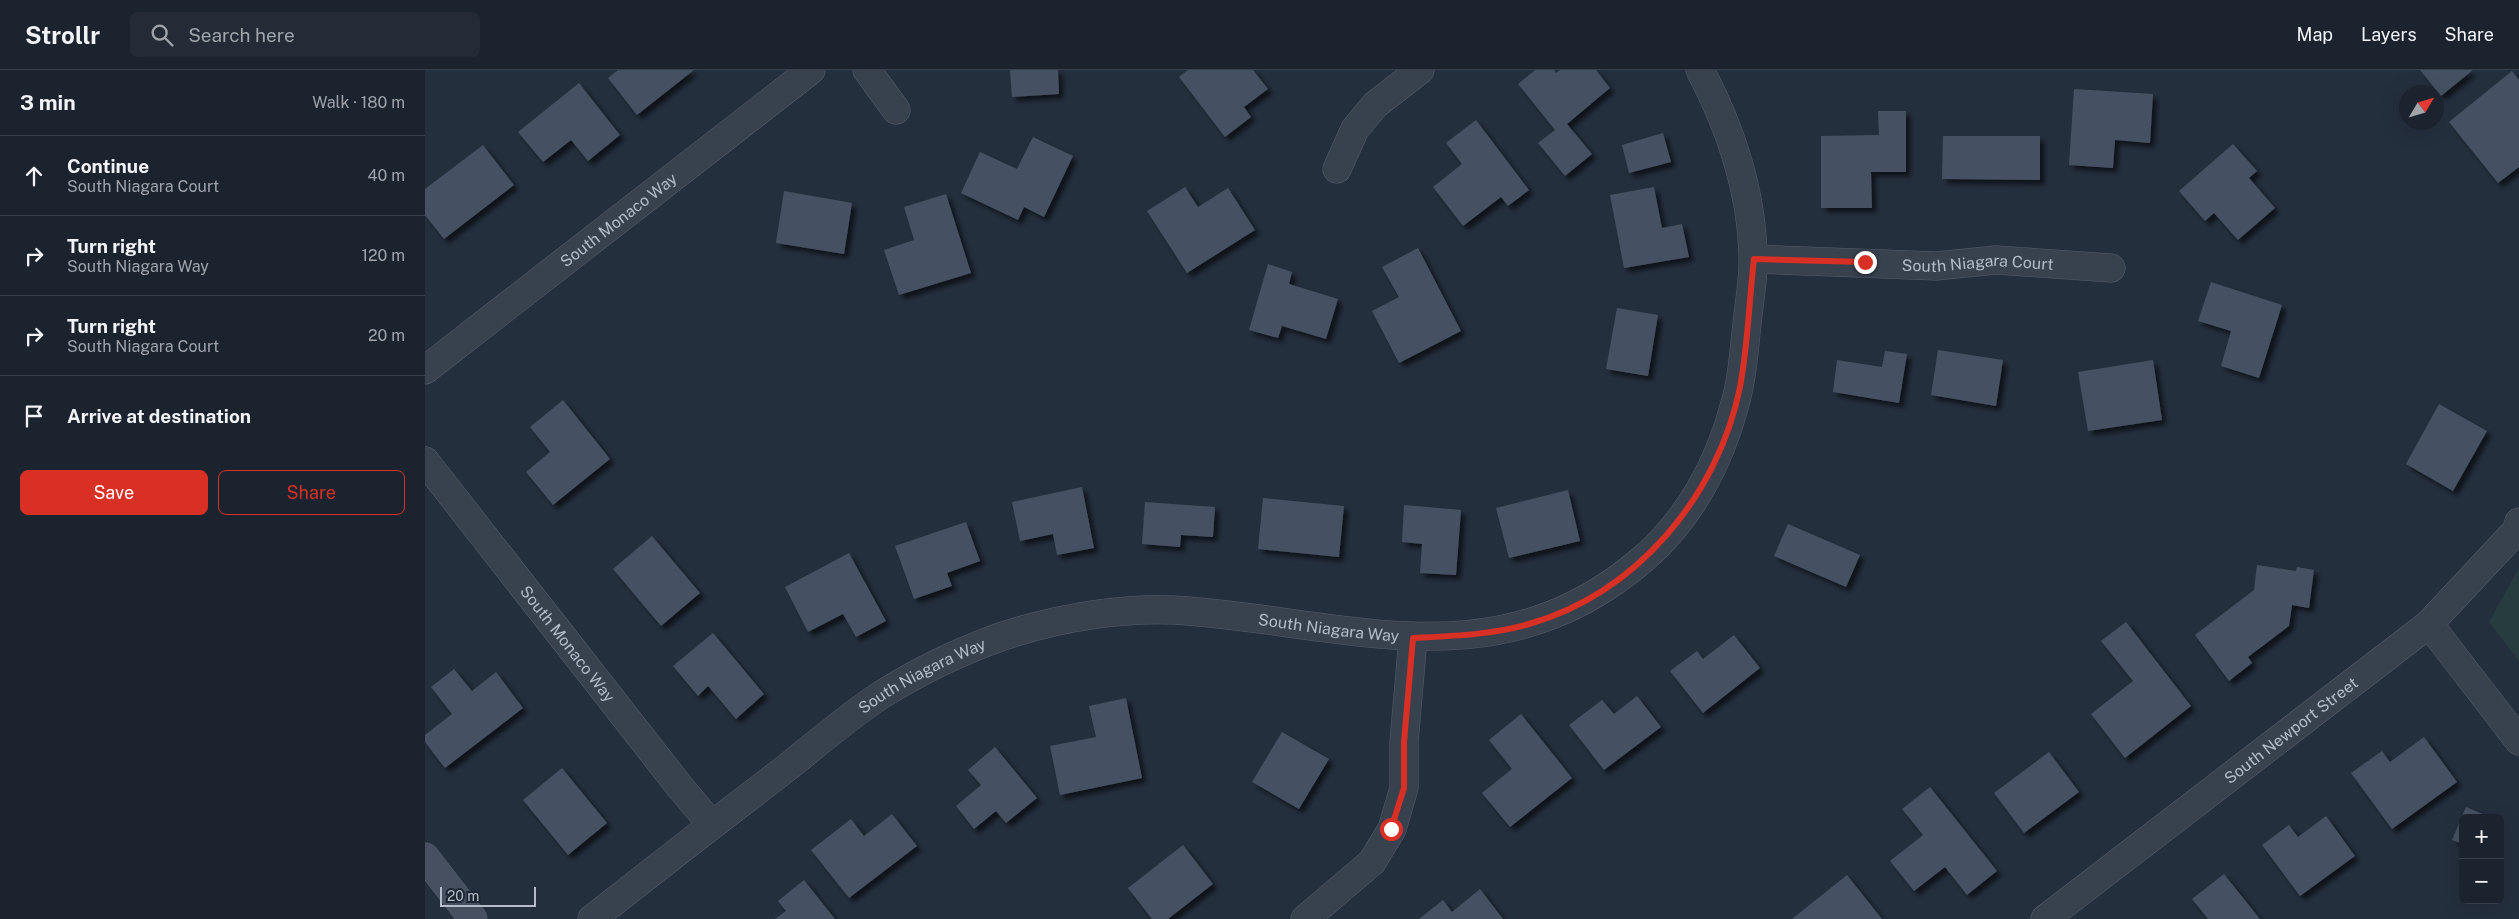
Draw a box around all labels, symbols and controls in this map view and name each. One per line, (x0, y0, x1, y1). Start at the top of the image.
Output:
search box (130, 12, 480, 57)
text: Strollr (25, 21, 100, 49)
icon: search (148, 21, 176, 49)
text: Search here (188, 24, 295, 46)
text: Map (2297, 24, 2333, 45)
text: Layers (2361, 24, 2417, 45)
text: Share (2445, 24, 2494, 45)
north arrow (2399, 85, 2444, 130)
text: 3 min (20, 90, 76, 115)
text: Walk · 180 m (312, 93, 405, 112)
text: Continue (67, 155, 149, 177)
icon: ahead (20, 162, 48, 190)
text: 40 m (367, 166, 405, 185)
street label: South Monaco Way (556, 168, 681, 271)
text: South Niagara Court (67, 177, 219, 196)
text: Turn right (67, 235, 156, 257)
icon: right (20, 242, 48, 270)
text: 120 m (361, 246, 405, 265)
street label: South Niagara Court (1901, 250, 2054, 276)
route end (1854, 251, 1877, 274)
text: South Niagara Way (67, 257, 209, 276)
text: Turn right (67, 315, 156, 337)
icon: right (20, 322, 48, 350)
text: 20 m (368, 326, 405, 345)
text: South Niagara Court (67, 337, 219, 356)
icon: arrive (20, 402, 48, 430)
text: Arrive at destination (67, 405, 251, 427)
button: Save (20, 470, 208, 515)
button: Share (218, 470, 405, 515)
street label: South Monaco Way (517, 582, 620, 706)
street label: South Niagara Way (1257, 609, 1400, 645)
street label: South Niagara Way (854, 634, 989, 717)
street label: South Newport Street (2220, 673, 2361, 787)
map controls (2459, 814, 2504, 904)
button: + (2459, 814, 2504, 859)
route start (1380, 818, 1403, 841)
button: − (2459, 859, 2504, 904)
scale bar (440, 884, 536, 907)
text: 20 m (447, 888, 479, 904)

